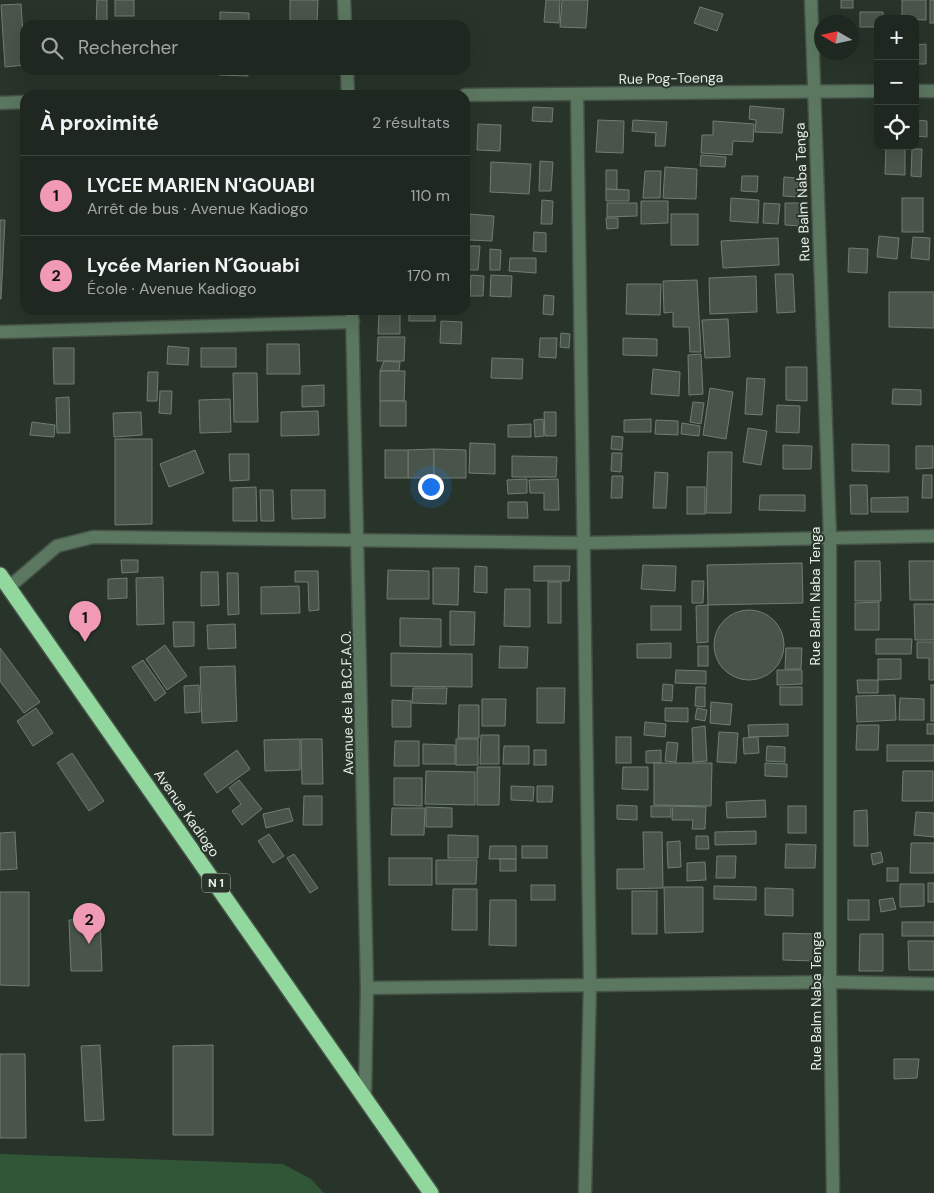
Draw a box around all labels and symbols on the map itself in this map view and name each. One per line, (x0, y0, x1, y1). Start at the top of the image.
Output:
north arrow (814, 15, 859, 60)
street label: Rue Pog-Toenga (618, 68, 724, 88)
street label: Rue Balm Naba Tenga (791, 122, 813, 262)
your location (418, 474, 444, 500)
street label: Rue Balm Naba Tenga (806, 527, 824, 665)
pin: 1 (69, 601, 101, 642)
street label: Avenue de la B.C.F.A.O. (337, 631, 357, 775)
street label: Avenue Kadiogo (150, 766, 224, 860)
road number: N 1 (202, 874, 230, 892)
pin: 2 (73, 903, 105, 944)
street label: Rue Balm Naba Tenga (807, 932, 825, 1070)

